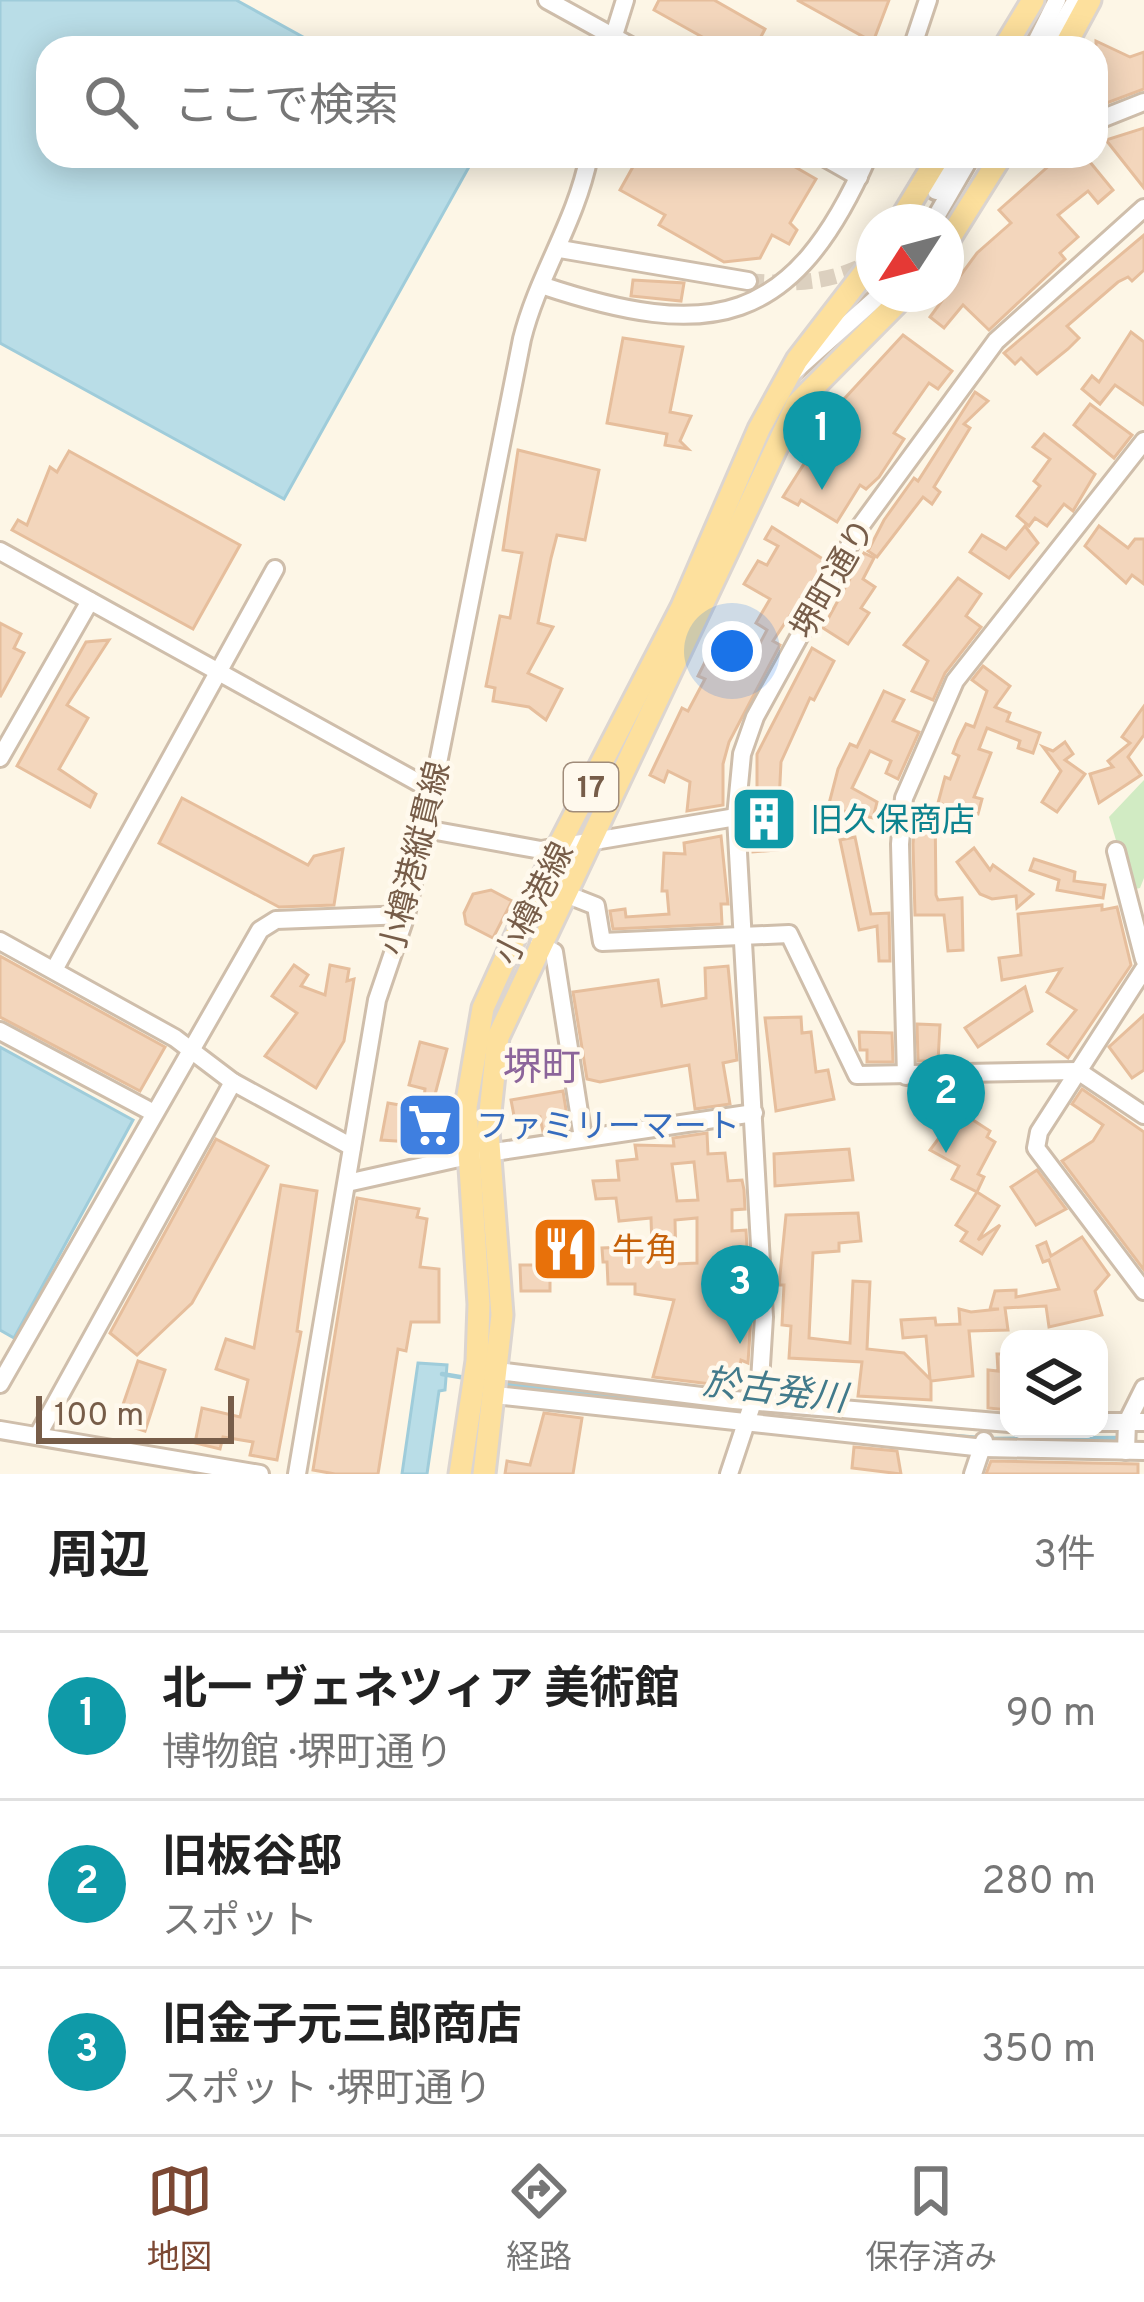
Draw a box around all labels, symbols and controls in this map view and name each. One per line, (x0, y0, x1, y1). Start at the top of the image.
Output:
search box (36, 36, 1108, 168)
icon: search (78, 69, 144, 135)
text: ここで検索 (174, 80, 399, 137)
north arrow (856, 204, 964, 312)
pin: 1 (783, 391, 861, 490)
street label: 堺町通り (784, 512, 887, 648)
your location (702, 621, 762, 681)
street label: 小樽港縦貫線 (374, 758, 462, 960)
road number: 17 (564, 763, 618, 811)
building icon: 旧久保商店 (729, 784, 799, 854)
place label: 旧久保商店 (810, 802, 975, 844)
street label: 小樽港線 (488, 836, 585, 973)
district label: 堺町 (503, 1046, 581, 1095)
pin: 2 (907, 1054, 985, 1153)
supermarket icon: ファミリーマート (395, 1090, 465, 1160)
place label: ファミリーマート (476, 1108, 740, 1150)
restaurant icon: 牛角 (530, 1214, 600, 1284)
place label: 牛角 (612, 1232, 678, 1274)
pin: 3 (701, 1245, 779, 1344)
map controls (1000, 1330, 1108, 1438)
button: layers (1000, 1330, 1108, 1438)
water label: 於古発川 (700, 1361, 853, 1425)
scale bar (36, 1390, 234, 1443)
text: 100 m (54, 1396, 144, 1438)
text: 周辺 (48, 1527, 150, 1592)
text: 3件 (1034, 1533, 1096, 1582)
text: 北一 ヴェネツィア 美術館 (162, 1663, 680, 1720)
text: 1 (79, 1691, 95, 1740)
text: 90 m (1006, 1691, 1096, 1740)
text: 博物館 · 堺町通り (162, 1731, 453, 1780)
text: 旧板谷邸 (162, 1831, 342, 1888)
text: 2 (75, 1859, 99, 1908)
text: 280 m (981, 1859, 1096, 1908)
text: スポット (162, 1899, 318, 1948)
text: 旧金子元三郎商店 (162, 1999, 522, 2056)
text: 3 (75, 2027, 99, 2076)
text: 350 m (981, 2027, 1096, 2076)
text: スポット · 堺町通り (162, 2067, 492, 2116)
tab: 地図 (147, 2158, 213, 2281)
tab: 経路 (506, 2158, 572, 2281)
tab: 保存済み (865, 2158, 997, 2281)

